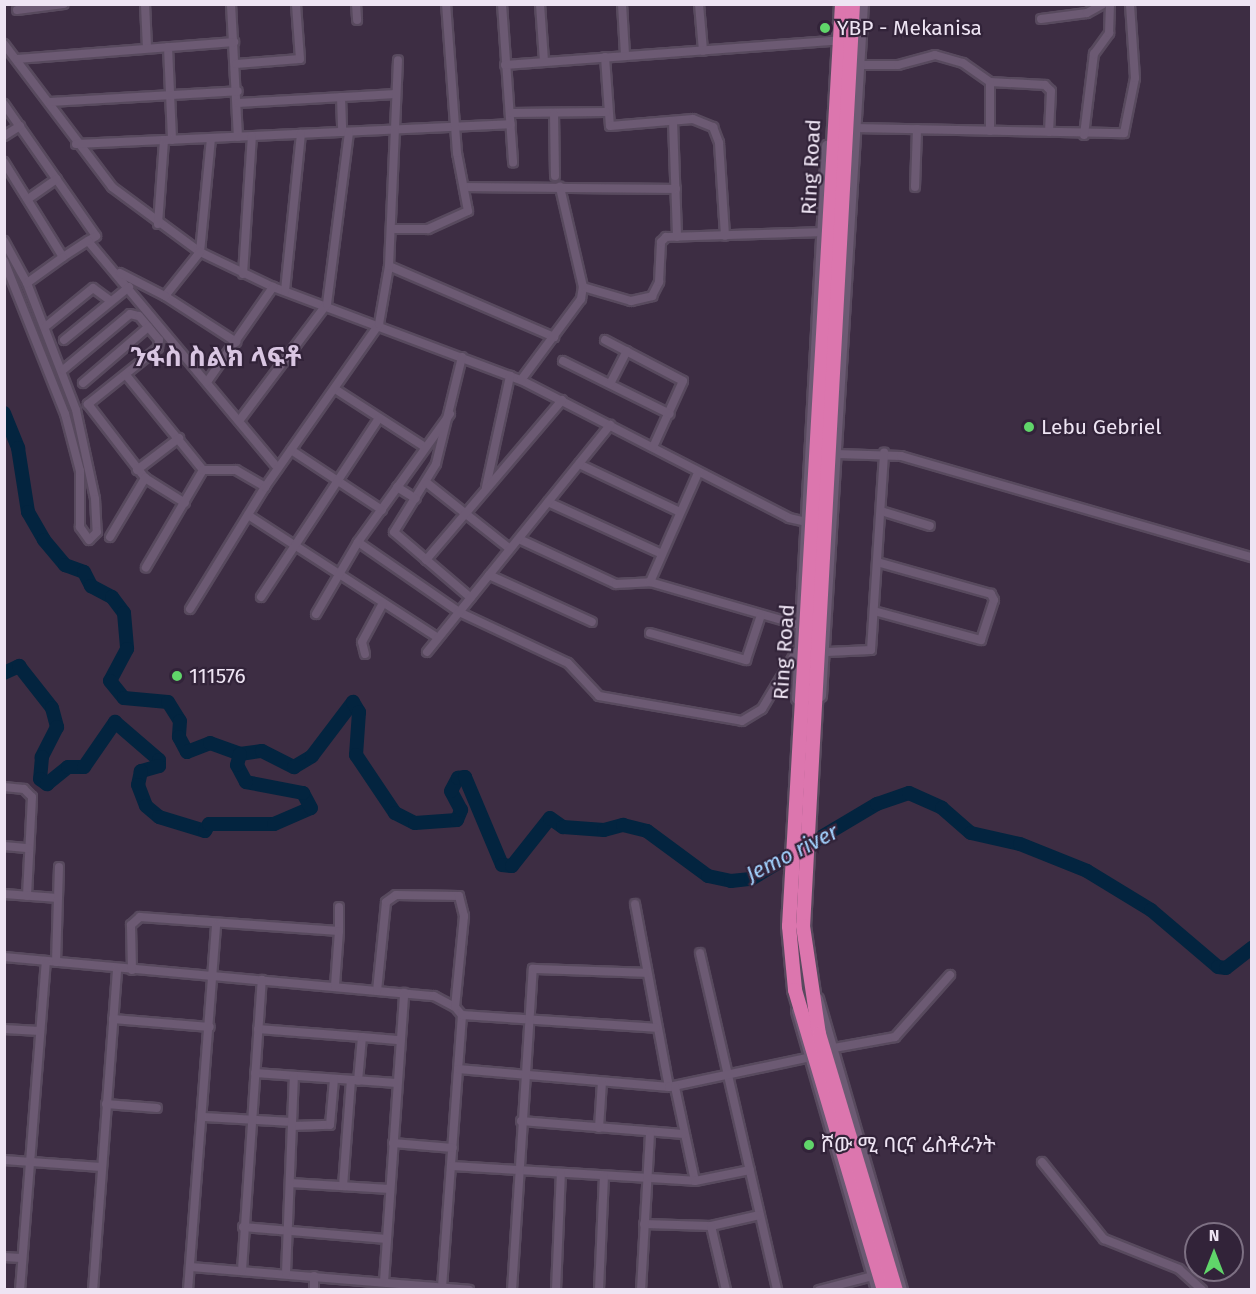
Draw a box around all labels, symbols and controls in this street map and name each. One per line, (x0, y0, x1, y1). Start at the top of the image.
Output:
place label: YBP - Mekanisa (837, 15, 982, 41)
marker: YBP - Mekanisa (818, 21, 832, 35)
street label: Ring Road (796, 118, 826, 216)
district label: ንፋስ ስልክ ላፍቶ (131, 342, 301, 374)
place label: Lebu Gebriel (1041, 414, 1161, 440)
marker: Lebu Gebriel (1022, 420, 1036, 434)
street label: Ring Road (768, 603, 800, 701)
place label: 111576 (189, 663, 246, 689)
marker: 111576 (170, 669, 184, 683)
water label: Jemo river (741, 819, 843, 887)
place label: ሾው ሚ ባርና ሬስቶራንት (821, 1132, 996, 1158)
marker: ሾው ሚ ባርና ሬስቶራንት (802, 1138, 816, 1152)
north arrow (1184, 1222, 1244, 1282)
text: N (1209, 1226, 1219, 1245)

